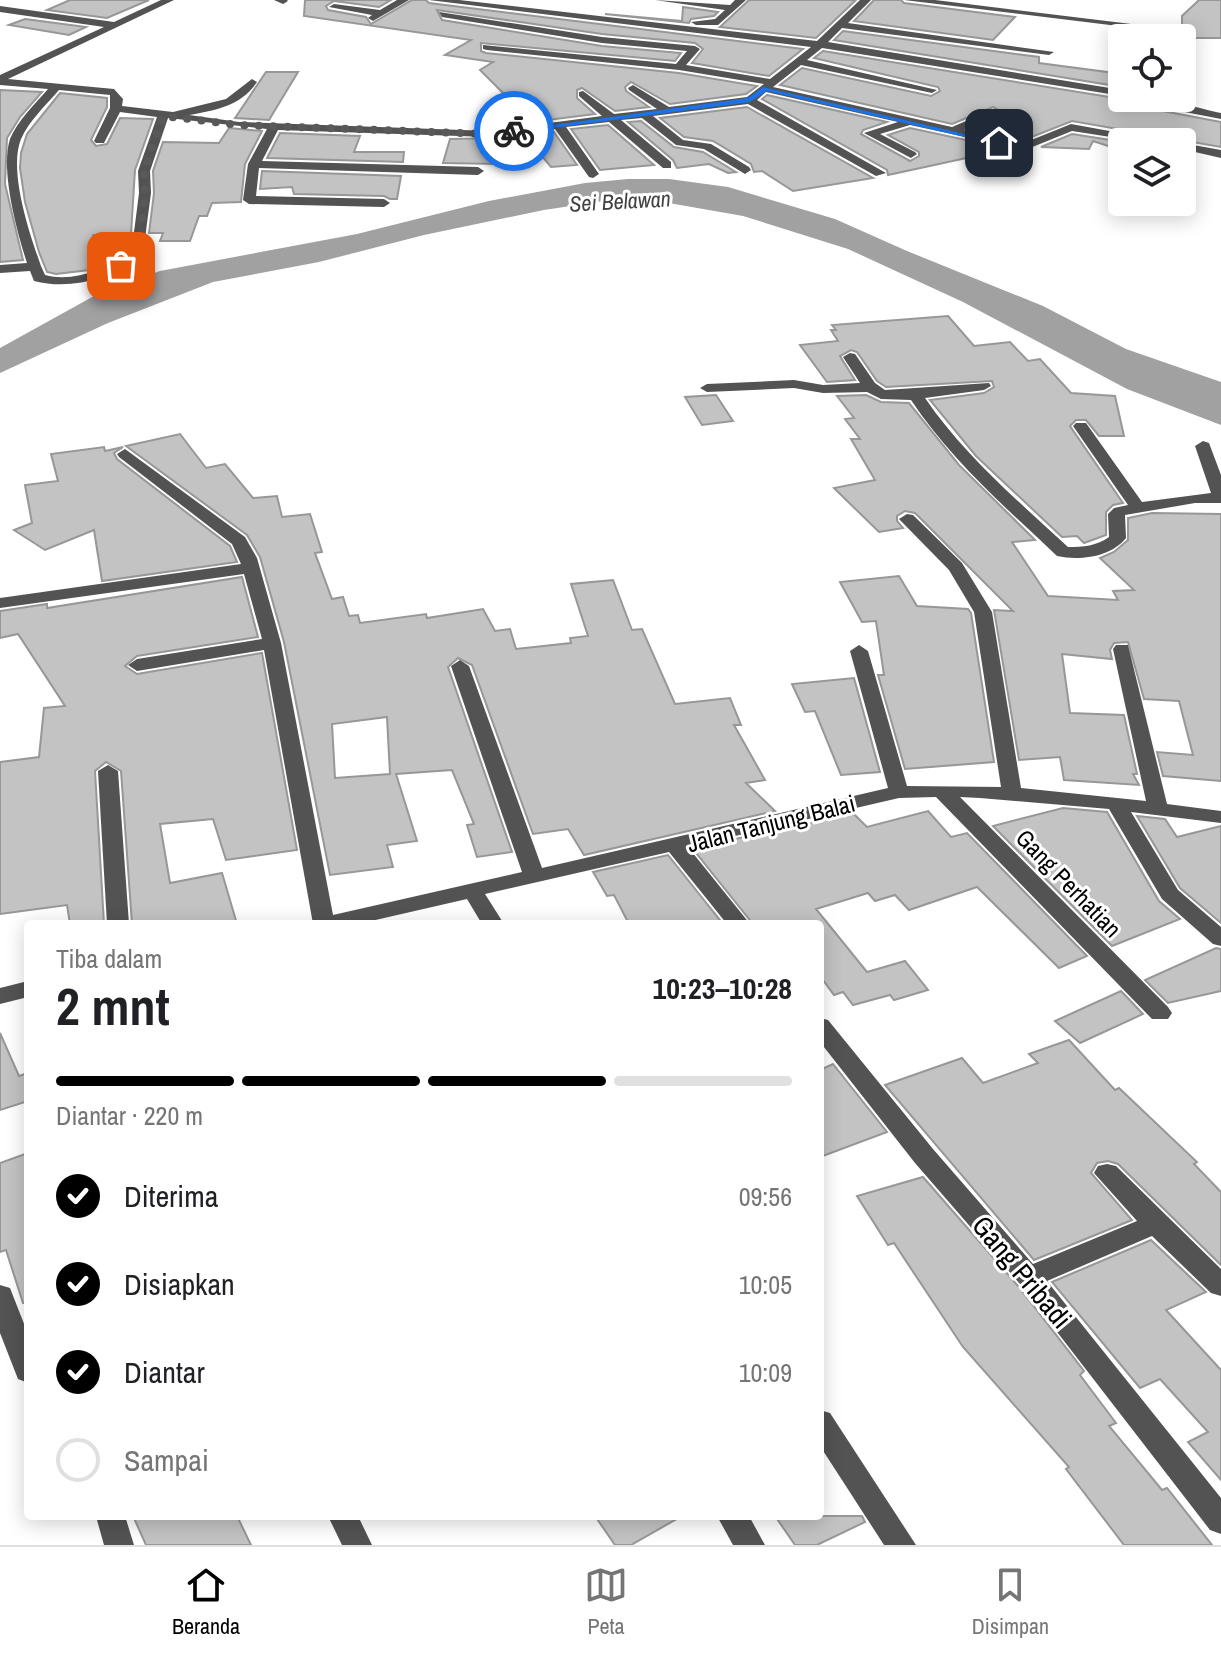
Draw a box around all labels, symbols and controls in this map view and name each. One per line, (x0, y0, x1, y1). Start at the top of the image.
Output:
map controls (1108, 24, 1196, 216)
button: locate (1108, 24, 1196, 112)
courier (474, 91, 554, 171)
icon: bike (492, 109, 536, 153)
pin (965, 109, 1033, 177)
icon: home (977, 121, 1021, 165)
button: layers (1108, 128, 1196, 216)
water label: Sei Belawan (569, 183, 671, 219)
pin (87, 232, 155, 300)
icon: bag (99, 244, 143, 288)
street label: Jalan Tanjung Balai (684, 787, 858, 859)
street label: Gang Perhatian (1009, 822, 1129, 944)
text: Tiba dalam (56, 941, 162, 976)
text: 10:23–10:28 (653, 968, 792, 1008)
text: 2 mnt (56, 971, 170, 1041)
text: Diantar · 220 m (56, 1098, 203, 1133)
icon: check (56, 1174, 100, 1218)
text: Diterima (124, 1176, 218, 1216)
text: 09:56 (739, 1179, 792, 1214)
street label: Gang Pribadi (964, 1207, 1080, 1337)
icon: check (56, 1262, 100, 1306)
text: Disiapkan (124, 1264, 235, 1304)
text: 10:05 (739, 1267, 792, 1302)
icon: check (56, 1350, 100, 1394)
text: Diantar (124, 1352, 205, 1392)
text: 10:09 (739, 1355, 792, 1390)
text: Sampai (124, 1440, 209, 1480)
tab: Beranda (172, 1563, 240, 1641)
tab: Peta (584, 1563, 628, 1641)
tab: Disimpan (972, 1563, 1049, 1641)

